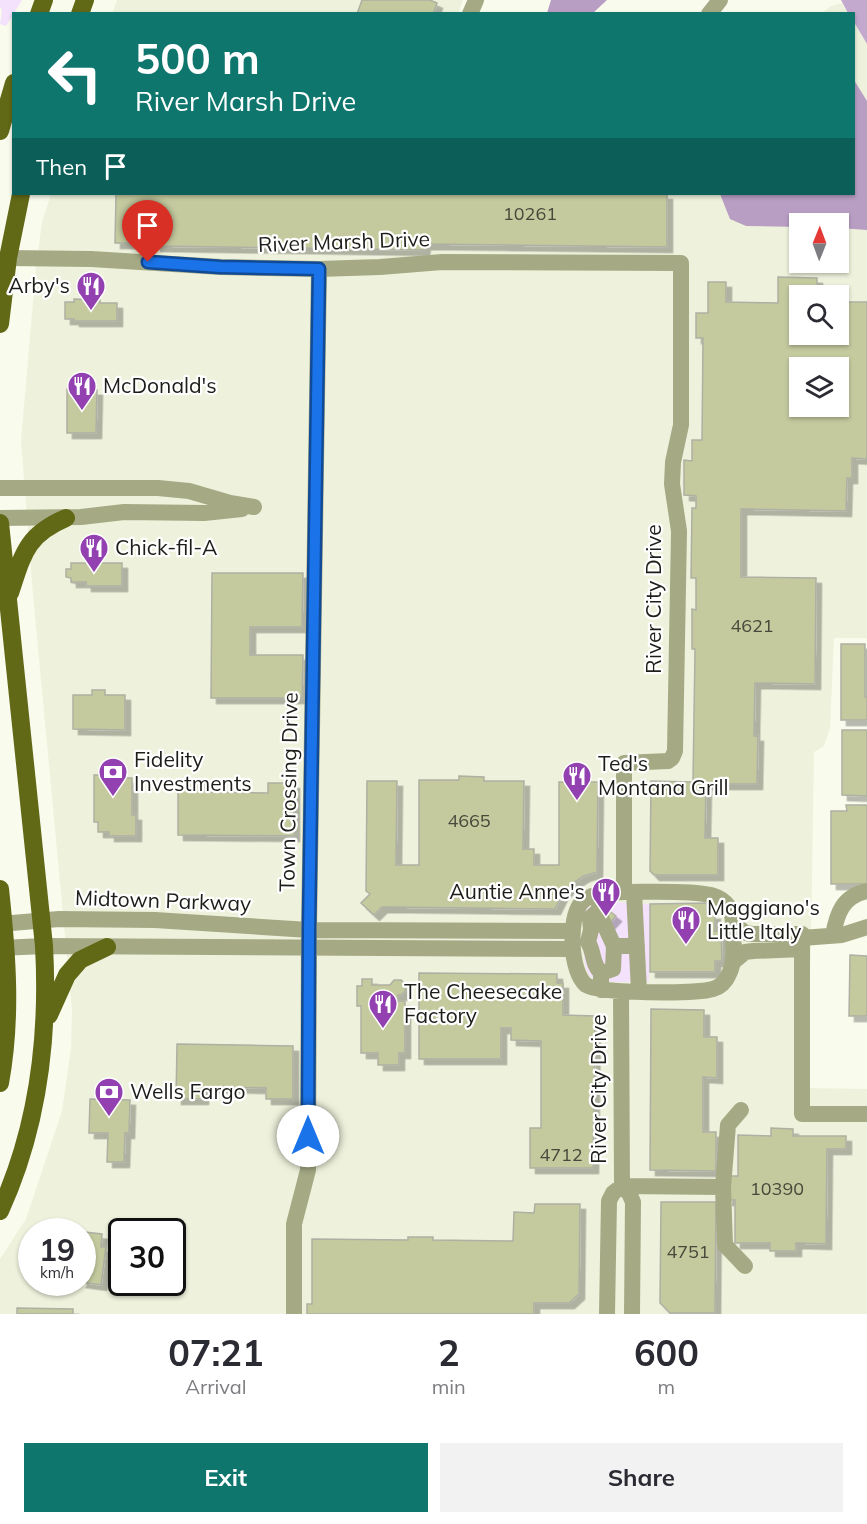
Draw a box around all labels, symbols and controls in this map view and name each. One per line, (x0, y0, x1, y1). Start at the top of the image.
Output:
text: 500 m (135, 32, 260, 85)
icon: left (36, 36, 114, 114)
text: River Marsh Drive (135, 84, 356, 118)
icon: arrive (99, 150, 132, 183)
text: Then (36, 153, 87, 181)
pin (122, 200, 173, 262)
house number: 10261 (503, 202, 557, 225)
icon: arrive (131, 209, 164, 242)
north arrow (789, 213, 849, 273)
map controls (789, 213, 849, 417)
street label: River Marsh Drive (258, 225, 430, 257)
restaurant icon: Arby's (75, 270, 107, 312)
place label: Arby's (8, 272, 70, 298)
button: search (789, 285, 849, 345)
button: layers (789, 357, 849, 417)
restaurant icon: McDonald's (66, 370, 98, 412)
place label: McDonald's (103, 372, 217, 398)
street label: River City Drive (640, 524, 666, 674)
restaurant icon: Chick-fil-A (78, 532, 110, 574)
place label: Chick-fil-A (115, 534, 218, 560)
house number: 4621 (730, 614, 774, 637)
street label: Town Crossing Drive (273, 692, 303, 892)
place label: Fidelity Investments (134, 746, 252, 796)
place label: Ted's Montana Grill (598, 750, 729, 800)
bank icon: Fidelity Investments (97, 756, 129, 798)
restaurant icon: Ted's Montana Grill (561, 760, 593, 802)
house number: 4665 (447, 809, 491, 832)
restaurant icon: Auntie Anne's (590, 876, 622, 918)
place label: Auntie Anne's (449, 878, 585, 904)
street label: Midtown Parkway (74, 884, 252, 916)
place label: Maggiano's Little Italy (707, 894, 820, 944)
restaurant icon: Maggiano's Little Italy (670, 904, 702, 946)
place label: The Cheesecake Factory (404, 978, 562, 1028)
restaurant icon: The Cheesecake Factory (367, 988, 399, 1030)
street label: River City Drive (585, 1014, 611, 1164)
bank icon: Wells Fargo (93, 1076, 125, 1118)
place label: Wells Fargo (130, 1078, 246, 1104)
position arrow (276, 1104, 340, 1168)
house number: 4712 (539, 1143, 583, 1166)
house number: 10390 (750, 1177, 804, 1200)
speed limit sign: 30 (108, 1218, 186, 1296)
text: 19 (39, 1231, 75, 1269)
house number: 4751 (666, 1240, 710, 1263)
text: km/h (40, 1263, 74, 1282)
text: 07:21 (168, 1330, 264, 1375)
text: 2 (438, 1330, 460, 1375)
text: 600 (634, 1330, 699, 1375)
text: Arrival (185, 1374, 246, 1399)
text: min (432, 1374, 466, 1399)
text: m (658, 1374, 675, 1399)
button: Exit (24, 1443, 428, 1512)
button: Share (440, 1443, 843, 1512)

